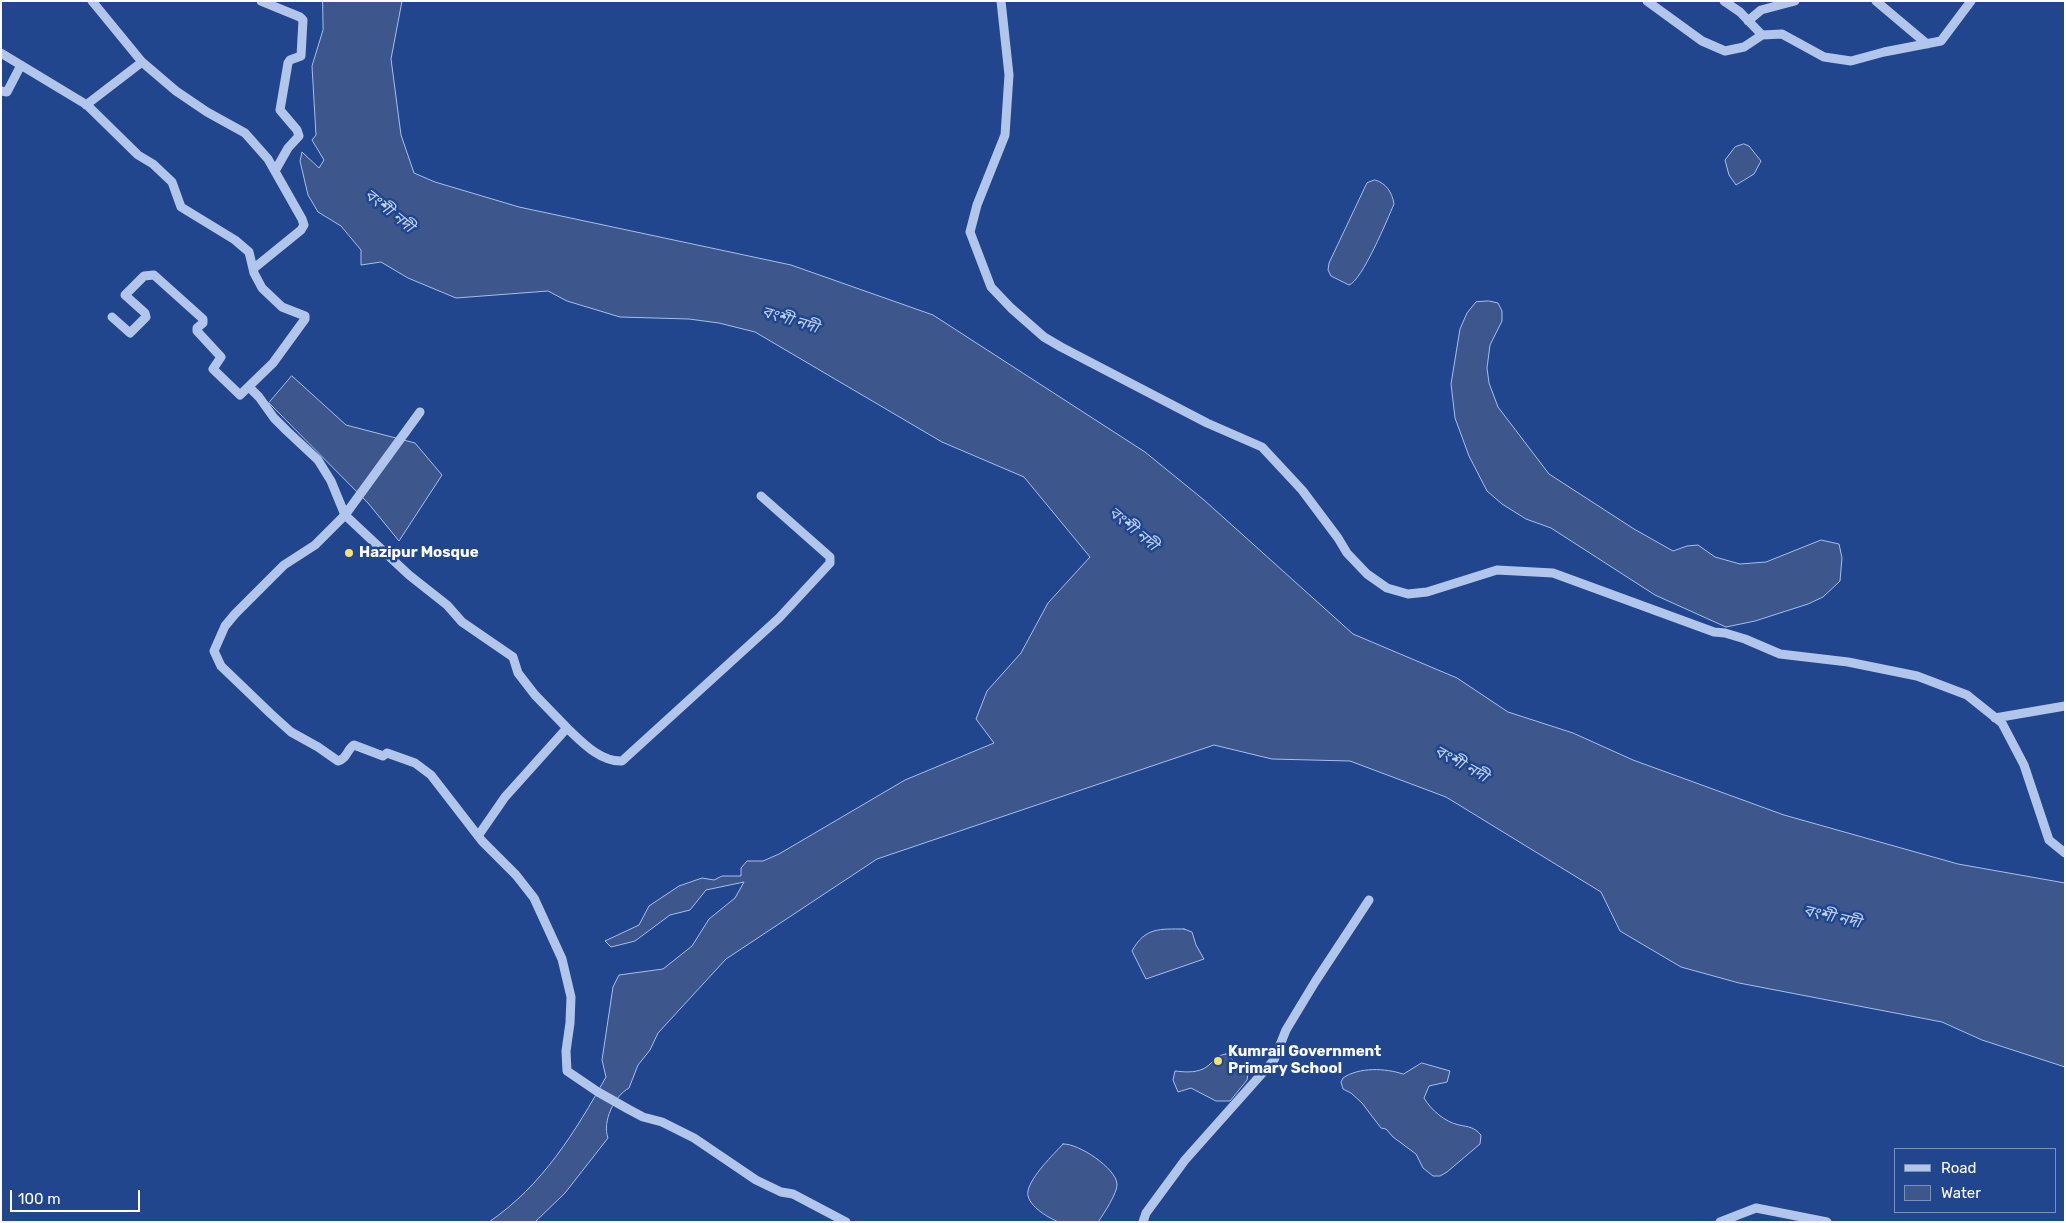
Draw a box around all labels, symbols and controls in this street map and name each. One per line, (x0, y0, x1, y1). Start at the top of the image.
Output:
water label: বংশী নদী (360, 185, 418, 237)
water label: বংশী নদী (759, 302, 821, 338)
water label: বংশী নদী (1104, 503, 1162, 555)
place label: Hazipur Mosque (359, 544, 479, 562)
marker: Hazipur Mosque (343, 547, 355, 559)
water label: বংশী নদী (1431, 741, 1491, 787)
water label: বংশী নদী (1801, 901, 1863, 933)
place label: Kumrail Government Primary School (1228, 1043, 1381, 1078)
marker: Kumrail Government Primary School (1212, 1055, 1224, 1067)
legend (1894, 1148, 2056, 1213)
text: Road (1941, 1159, 1977, 1177)
scale bar (12, 1180, 142, 1212)
text: Water (1941, 1184, 1981, 1202)
text: 100 m (18, 1190, 60, 1208)

